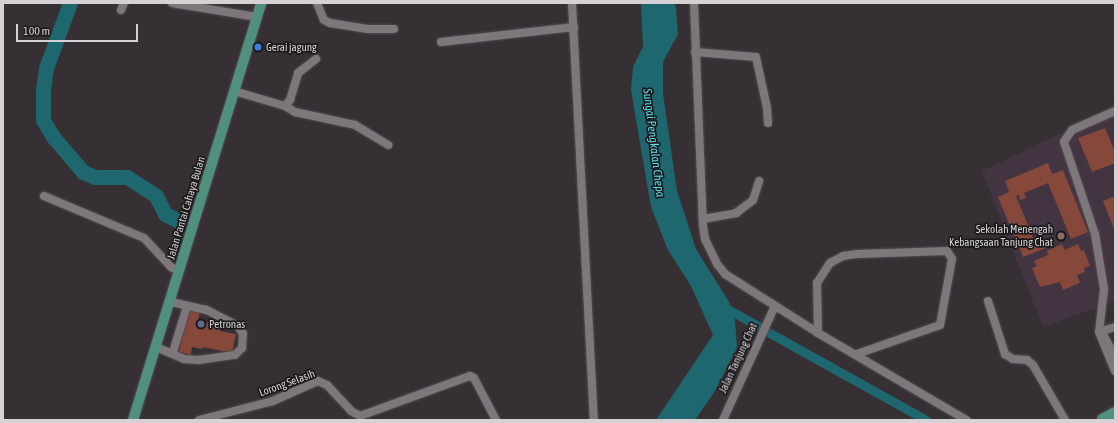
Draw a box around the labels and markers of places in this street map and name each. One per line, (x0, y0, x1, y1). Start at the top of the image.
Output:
place label: Gerai jagung (266, 40, 317, 54)
marker: Gerai jagung (253, 42, 263, 52)
place label: Sekolah Menengah Kebangsaan Tanjung Chat (949, 223, 1053, 249)
marker: Sekolah Menengah Kebangsaan Tanjung Chat (1056, 231, 1066, 241)
place label: Petronas (209, 317, 245, 331)
marker: Petronas (196, 319, 206, 329)

